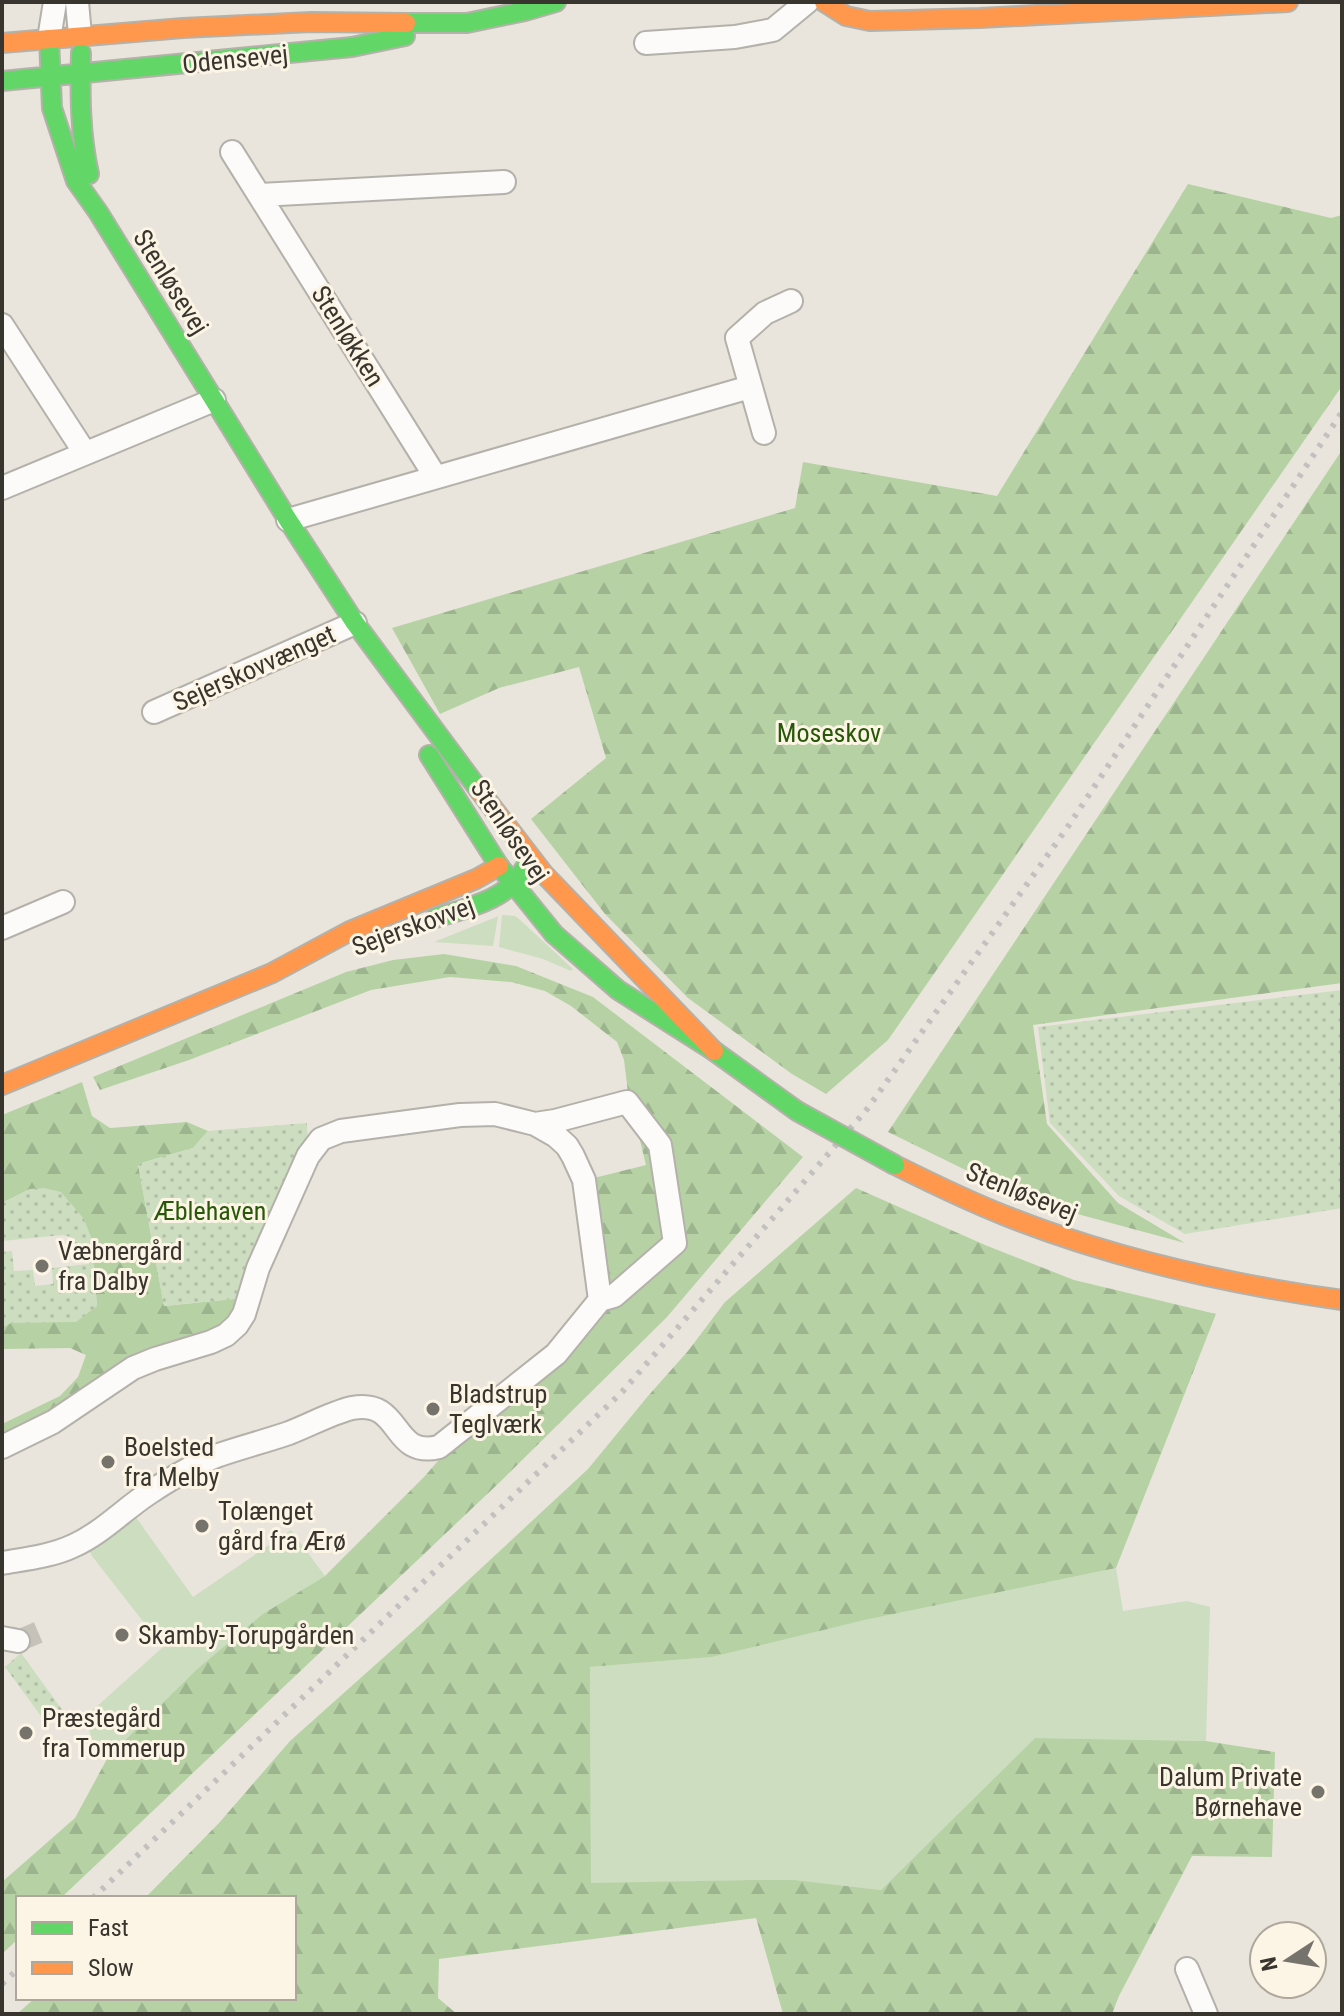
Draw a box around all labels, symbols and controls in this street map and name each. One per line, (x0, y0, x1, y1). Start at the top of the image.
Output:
street label: Odensevej (181, 39, 289, 79)
street label: Stenløsevej (127, 224, 215, 340)
street label: Stenløkken (305, 280, 391, 392)
street label: Sejerskovvænget (168, 619, 340, 717)
park label: Moseskov (777, 718, 881, 748)
street label: Stenløsevej (465, 774, 555, 888)
street label: Sejerskovvej (348, 890, 478, 962)
street label: Stenløsevej (962, 1156, 1082, 1228)
park label: Æblehaven (153, 1196, 266, 1226)
place label: Væbnergård fra Dalby (58, 1236, 183, 1296)
marker: Væbnergård fra Dalby (33, 1257, 51, 1275)
place label: Bladstrup Teglværk (449, 1379, 547, 1439)
marker: Bladstrup Teglværk (424, 1400, 442, 1418)
place label: Boelsted fra Melby (124, 1432, 220, 1492)
marker: Boelsted fra Melby (99, 1453, 117, 1471)
place label: Tolænget gård fra Ærø (218, 1496, 346, 1556)
marker: Tolænget gård fra Ærø (193, 1517, 211, 1535)
place label: Skamby-Torupgården (138, 1620, 354, 1650)
marker: Skamby-Torupgården (113, 1626, 131, 1644)
place label: Præstegård fra Tommerup (42, 1703, 186, 1763)
marker: Præstegård fra Tommerup (17, 1724, 35, 1742)
place label: Dalum Private Børnehave (1159, 1762, 1302, 1822)
marker: Dalum Private Børnehave (1309, 1783, 1327, 1801)
legend (16, 1896, 296, 2000)
text: Fast (88, 1914, 129, 1942)
north arrow (1248, 1920, 1328, 2000)
text: Slow (88, 1954, 134, 1982)
text: N (1255, 1955, 1283, 1973)

